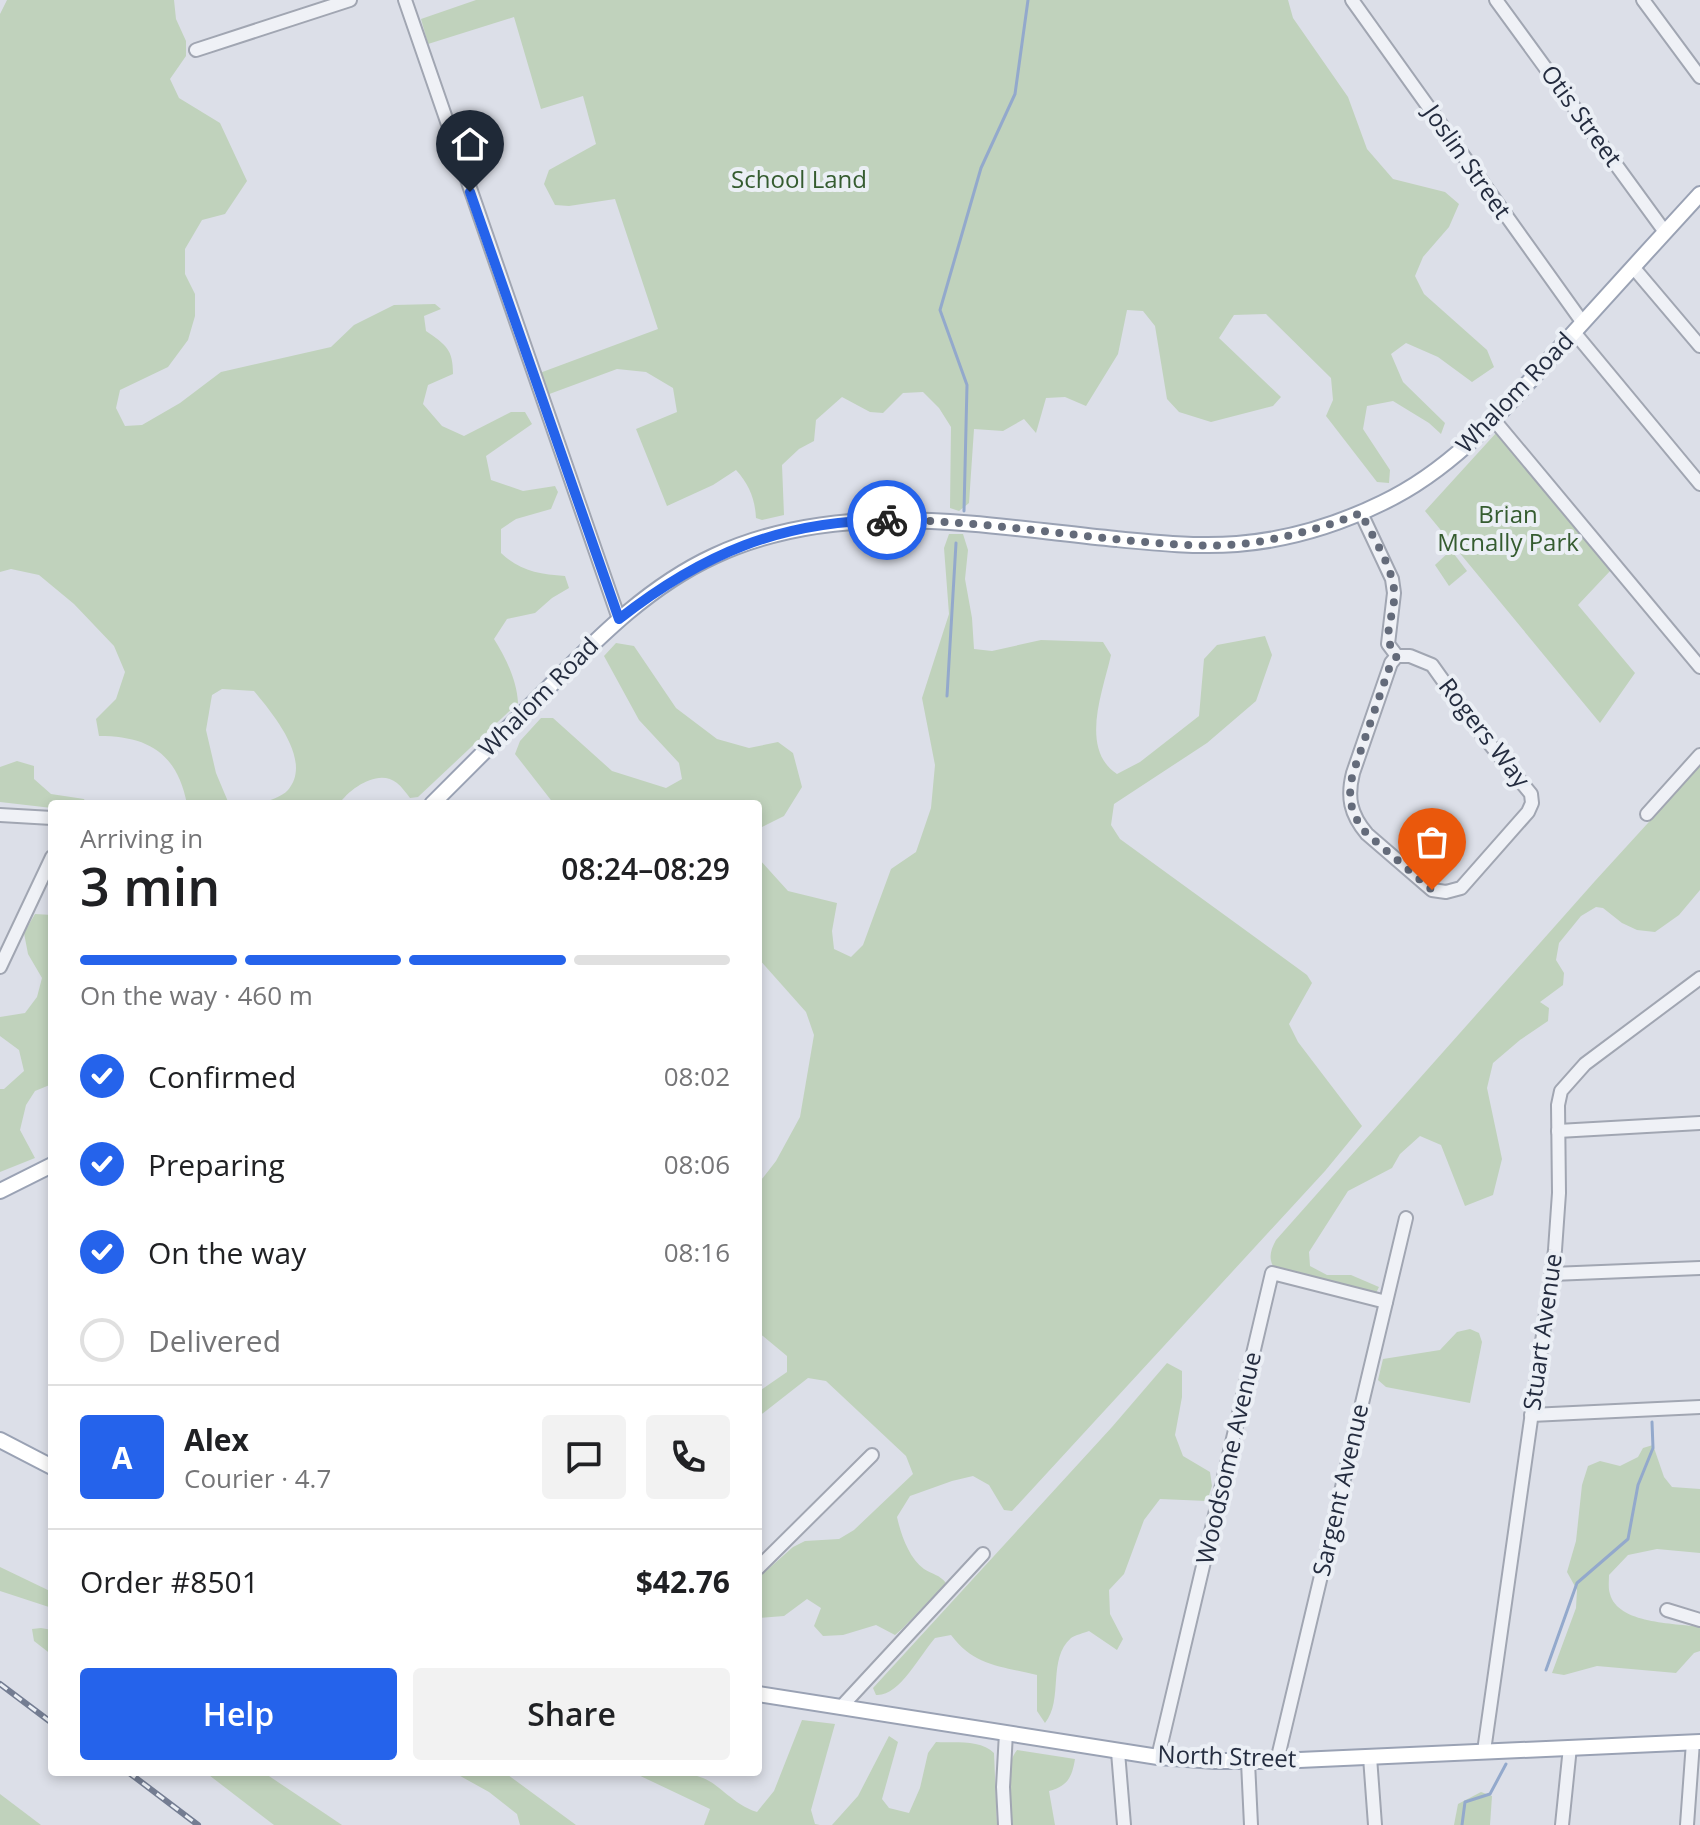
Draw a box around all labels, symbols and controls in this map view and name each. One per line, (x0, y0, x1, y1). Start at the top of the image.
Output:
street label: Otis Street (1534, 58, 1630, 173)
street label: Joslin Street (1416, 96, 1520, 225)
pin (436, 110, 504, 192)
icon: home (448, 122, 492, 166)
park label: School Land (731, 162, 867, 195)
street label: Whalom Road (1448, 324, 1580, 460)
courier (847, 480, 927, 560)
park label: Brian Mcnally Park (1437, 497, 1579, 558)
icon: bike (865, 498, 909, 542)
street label: Whalom Road (471, 629, 605, 763)
street label: Rogers Way (1432, 670, 1539, 795)
pin (1398, 808, 1466, 890)
text: Arriving in (80, 820, 203, 856)
icon: bag (1410, 820, 1454, 864)
text: 08:24–08:29 (561, 848, 730, 889)
text: 3 min (80, 850, 220, 921)
text: On the way · 460 m (80, 977, 313, 1013)
icon: check (80, 1054, 124, 1098)
text: Confirmed (148, 1056, 296, 1097)
text: 08:02 (664, 1058, 730, 1094)
icon: check (80, 1142, 124, 1186)
text: Preparing (148, 1144, 285, 1185)
text: 08:06 (664, 1146, 730, 1182)
icon: check (80, 1230, 124, 1274)
text: On the way (148, 1232, 306, 1273)
text: 08:16 (664, 1234, 730, 1270)
street label: Stuart Avenue (1514, 1251, 1569, 1412)
text: Delivered (148, 1320, 281, 1361)
street label: Woodsome Avenue (1187, 1348, 1268, 1567)
street label: Sargent Avenue (1304, 1400, 1375, 1579)
button: chat (542, 1415, 626, 1499)
button: phone (646, 1415, 730, 1499)
text: Alex (184, 1419, 249, 1460)
text: A (112, 1437, 132, 1478)
text: Courier · 4.7 (184, 1460, 331, 1496)
text: Order #8501 (80, 1561, 259, 1602)
text: $42.76 (636, 1561, 730, 1602)
button: Help (80, 1668, 397, 1760)
button: Share (413, 1668, 730, 1760)
street label: North Street (1157, 1737, 1297, 1774)

